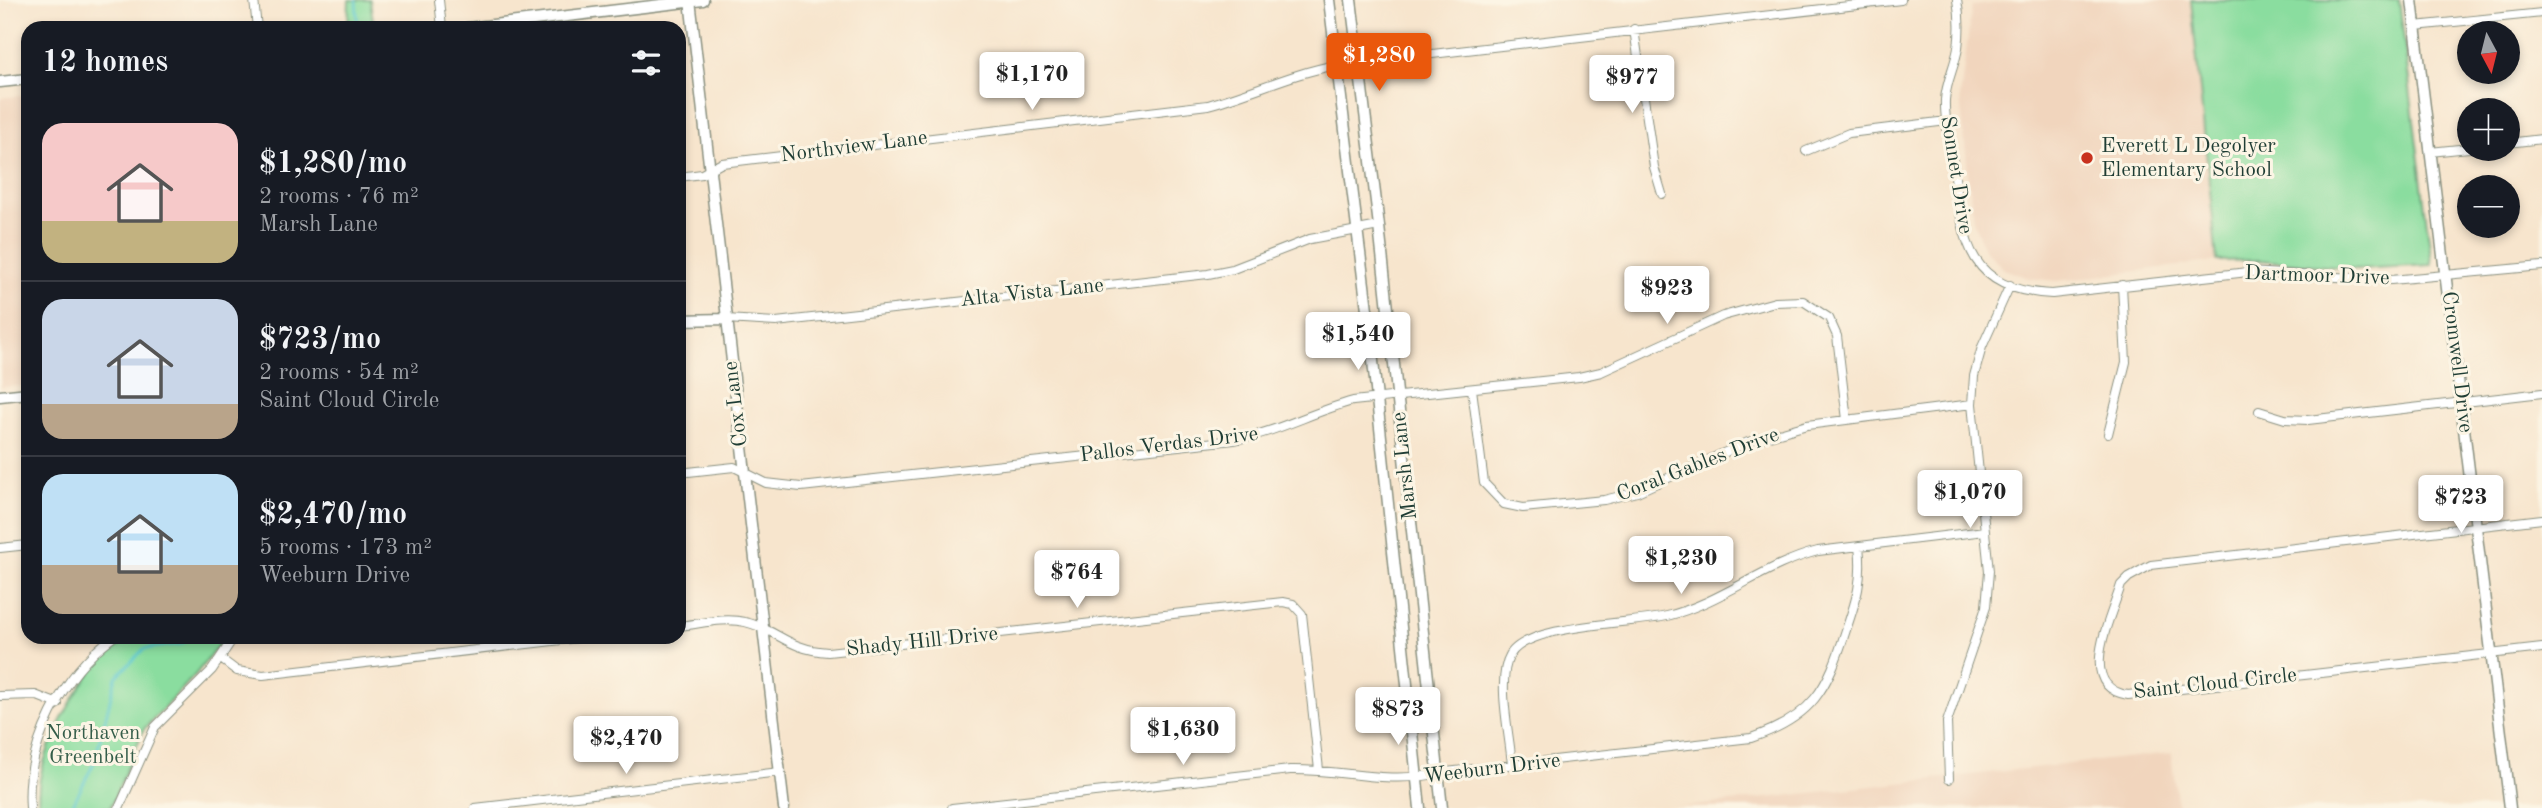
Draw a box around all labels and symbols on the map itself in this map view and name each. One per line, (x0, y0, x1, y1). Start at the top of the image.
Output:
north arrow (2457, 21, 2520, 84)
pin: $1,280 (1322, 34, 1436, 93)
pin: $1,170 (975, 52, 1089, 112)
pin: $977 (1591, 55, 1673, 115)
street label: Sonnet Drive (1936, 114, 1976, 236)
street label: Northview Lane (779, 128, 929, 166)
place label: Everett L Degolyer Elementary School (2101, 136, 2276, 181)
marker: Everett L Degolyer Elementary School (2079, 150, 2095, 166)
street label: Dartmoor Drive (2244, 263, 2390, 289)
pin: $923 (1626, 266, 1708, 326)
street label: Alta Vista Lane (959, 275, 1105, 311)
street label: Cromwell Drive (2438, 290, 2476, 434)
pin: $1,540 (1301, 312, 1415, 372)
street label: Cox Lane (720, 360, 752, 448)
street label: Marsh Lane (1389, 411, 1421, 521)
street label: Pallos Verdas Drive (1079, 424, 1259, 466)
street label: Coral Gables Drive (1614, 424, 1782, 506)
pin: $1,070 (1913, 470, 2027, 530)
pin: $723 (2420, 476, 2502, 535)
pin: $1,230 (1624, 536, 1738, 596)
pin: $764 (1036, 550, 1118, 610)
street label: Shady Hill Drive (845, 624, 999, 660)
street label: Saint Cloud Circle (2132, 665, 2298, 703)
pin: $873 (1357, 688, 1439, 747)
pin: $1,630 (1126, 708, 1240, 767)
pin: $2,470 (569, 716, 683, 776)
park label: Northaven Greenbelt (46, 723, 140, 768)
street label: Weeburn Drive (1422, 750, 1562, 788)

